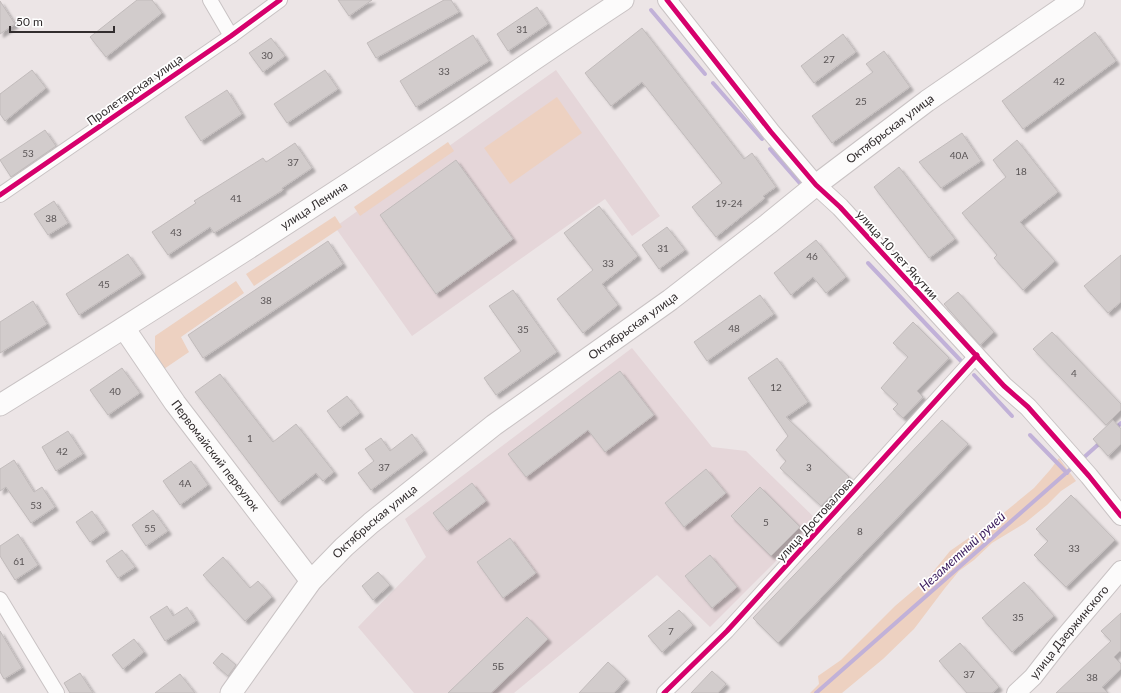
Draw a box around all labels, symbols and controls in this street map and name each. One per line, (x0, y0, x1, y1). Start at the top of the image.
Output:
scale bar (10, 8, 114, 34)
text: 50 m (16, 14, 43, 29)
house number: 31 (516, 23, 528, 35)
house number: 30 (261, 49, 273, 61)
street label: Пролетарская улица (84, 51, 186, 128)
house number: 27 (823, 53, 835, 65)
house number: 33 (438, 65, 450, 77)
house number: 42 (1053, 75, 1065, 87)
street label: Октябрьская улица (843, 90, 937, 167)
house number: 25 (855, 95, 867, 107)
house number: 53 (22, 147, 34, 159)
house number: 40А (950, 149, 968, 161)
house number: 37 (287, 156, 299, 168)
house number: 18 (1015, 165, 1027, 177)
street label: улица Ленина (277, 178, 350, 233)
house number: 41 (230, 192, 242, 204)
house number: 19-24 (716, 197, 743, 209)
street label: улица 10 лет Якутии (853, 207, 942, 303)
house number: 38 (45, 212, 57, 224)
house number: 43 (170, 226, 182, 238)
house number: 31 (657, 242, 669, 254)
house number: 46 (806, 250, 818, 262)
house number: 33 (602, 257, 614, 269)
house number: 45 (98, 278, 110, 290)
street label: Октябрьская улица (585, 289, 681, 363)
house number: 38 (260, 294, 272, 306)
house number: 48 (728, 322, 740, 334)
house number: 35 (517, 323, 529, 335)
house number: 4 (1071, 367, 1077, 379)
house number: 12 (770, 381, 782, 393)
house number: 40 (109, 385, 121, 397)
street label: Первомайский переулок (168, 397, 263, 515)
house number: 1 (247, 432, 253, 444)
house number: 42 (56, 445, 68, 457)
house number: 37 (378, 461, 390, 473)
house number: 3 (806, 461, 812, 473)
street label: улица Достовалова (773, 475, 856, 565)
house number: 4А (179, 477, 192, 489)
street label: Октябрьская улица (329, 481, 420, 561)
house number: 53 (30, 499, 42, 511)
water label: Незаметный ручей (916, 508, 1009, 594)
house number: 5 (763, 516, 769, 528)
house number: 55 (144, 522, 156, 534)
house number: 8 (857, 525, 863, 537)
house number: 33 (1068, 542, 1080, 554)
house number: 61 (13, 555, 25, 567)
street label: улица Дзержинского (1026, 582, 1112, 682)
house number: 35 (1012, 611, 1024, 623)
house number: 7 (668, 625, 674, 637)
house number: 5Б (492, 660, 504, 672)
house number: 37 (963, 668, 975, 680)
house number: 38 (1086, 671, 1098, 683)

